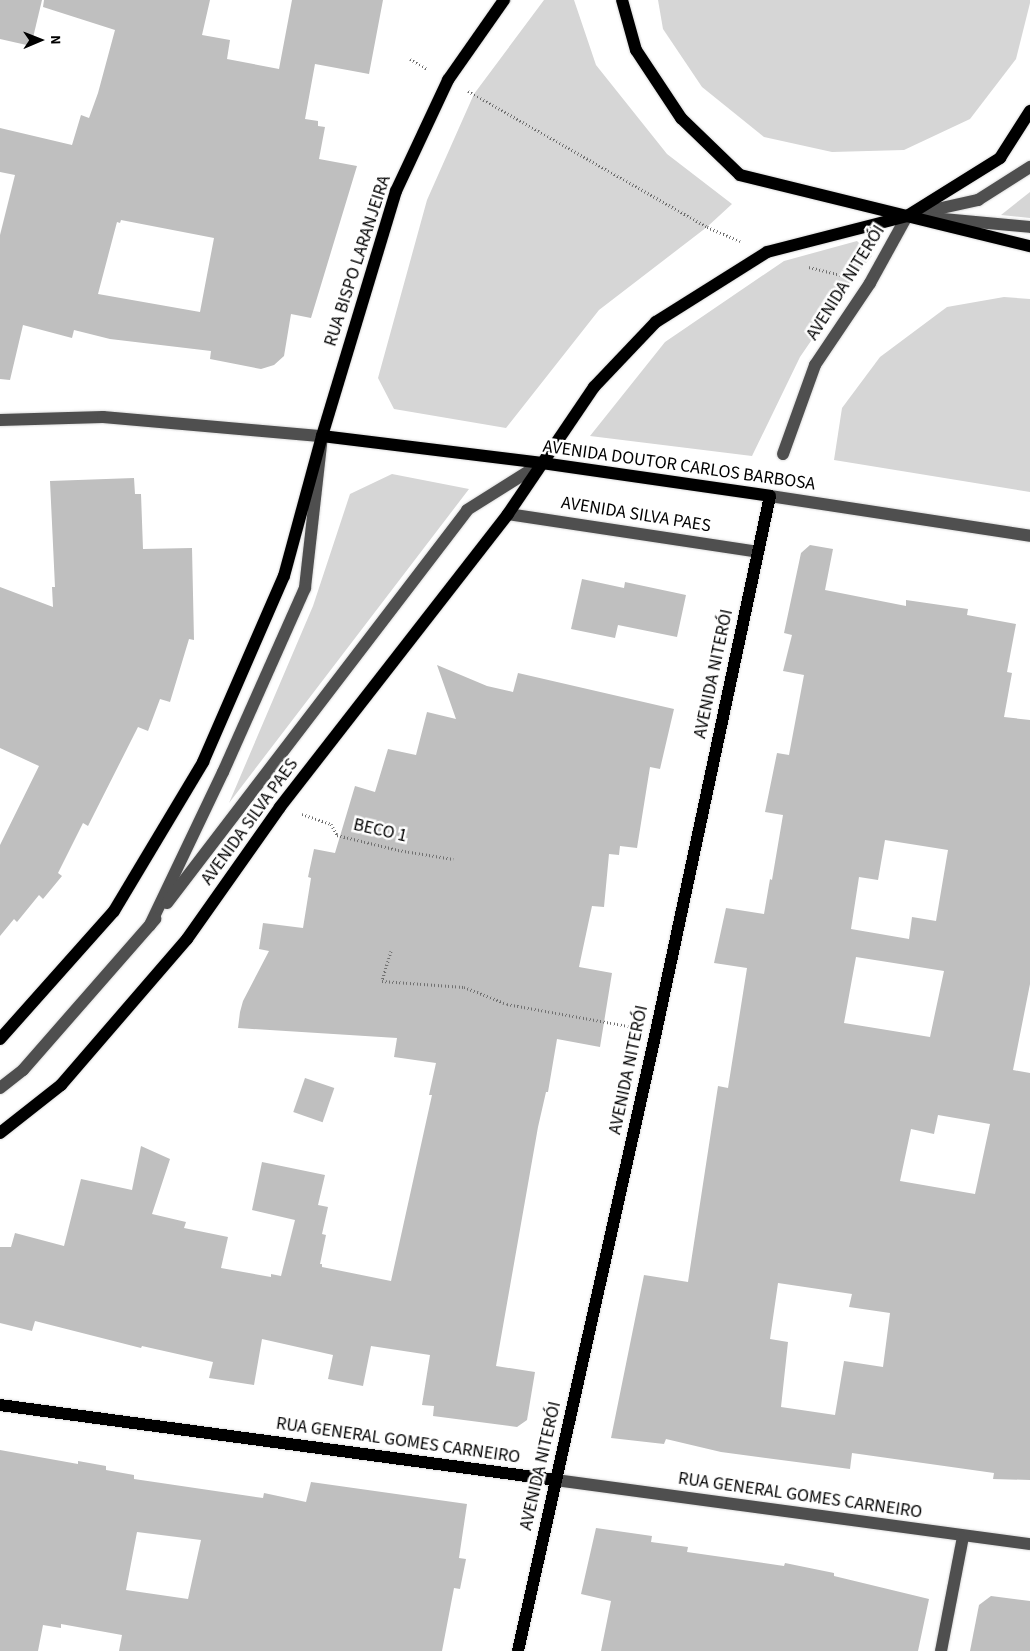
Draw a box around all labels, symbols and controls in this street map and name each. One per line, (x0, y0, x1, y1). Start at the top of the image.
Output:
north arrow (15, 15, 65, 65)
text: N (45, 35, 65, 45)
street label: RUA BISPO LARANJEIRA (320, 173, 396, 349)
street label: AVENIDA NITERÓI (802, 222, 890, 344)
street label: AVENIDA DOUTOR CARLOS BARBOSA (541, 436, 817, 496)
street label: AVENIDA SILVA PAES (560, 493, 712, 537)
street label: AVENIDA NITERÓI (690, 608, 738, 740)
street label: AVENIDA SILVA PAES (197, 754, 303, 890)
street label: BECO 1 (351, 814, 409, 848)
street label: AVENIDA NITERÓI (605, 1004, 653, 1136)
street label: AVENIDA NITERÓI (516, 1400, 566, 1532)
street label: RUA GENERAL GOMES CARNEIRO (275, 1413, 521, 1469)
street label: RUA GENERAL GOMES CARNEIRO (677, 1468, 923, 1524)

